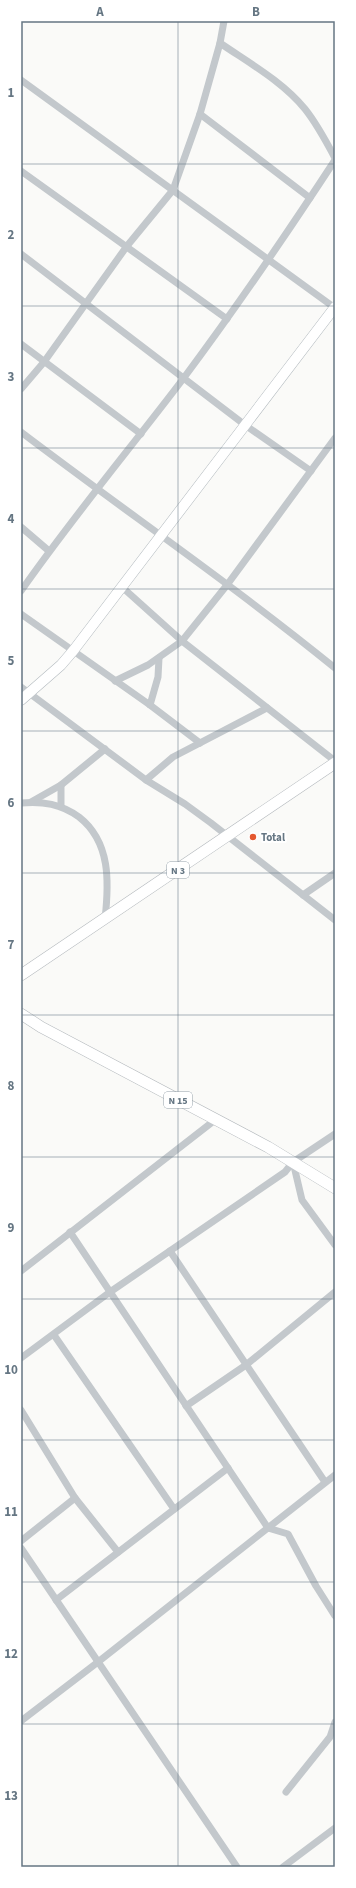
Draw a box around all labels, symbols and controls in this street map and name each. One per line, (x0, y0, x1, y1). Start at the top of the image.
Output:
text: A (95, 3, 104, 21)
text: B (252, 3, 260, 21)
text: 1 (8, 84, 15, 102)
text: 2 (8, 226, 15, 244)
text: 3 (8, 368, 15, 386)
text: 4 (8, 510, 15, 528)
text: 5 (8, 652, 15, 670)
text: 6 (8, 794, 15, 812)
place label: Total (261, 830, 286, 845)
marker: Total (248, 832, 258, 842)
road number: N 3 (167, 862, 189, 878)
text: 7 (8, 936, 15, 954)
text: 8 (8, 1077, 15, 1095)
road number: N 15 (164, 1092, 192, 1108)
text: 9 (8, 1219, 15, 1237)
text: 10 (4, 1361, 18, 1379)
text: 11 (4, 1503, 18, 1521)
text: 12 (4, 1645, 18, 1663)
text: 13 (4, 1787, 18, 1805)

